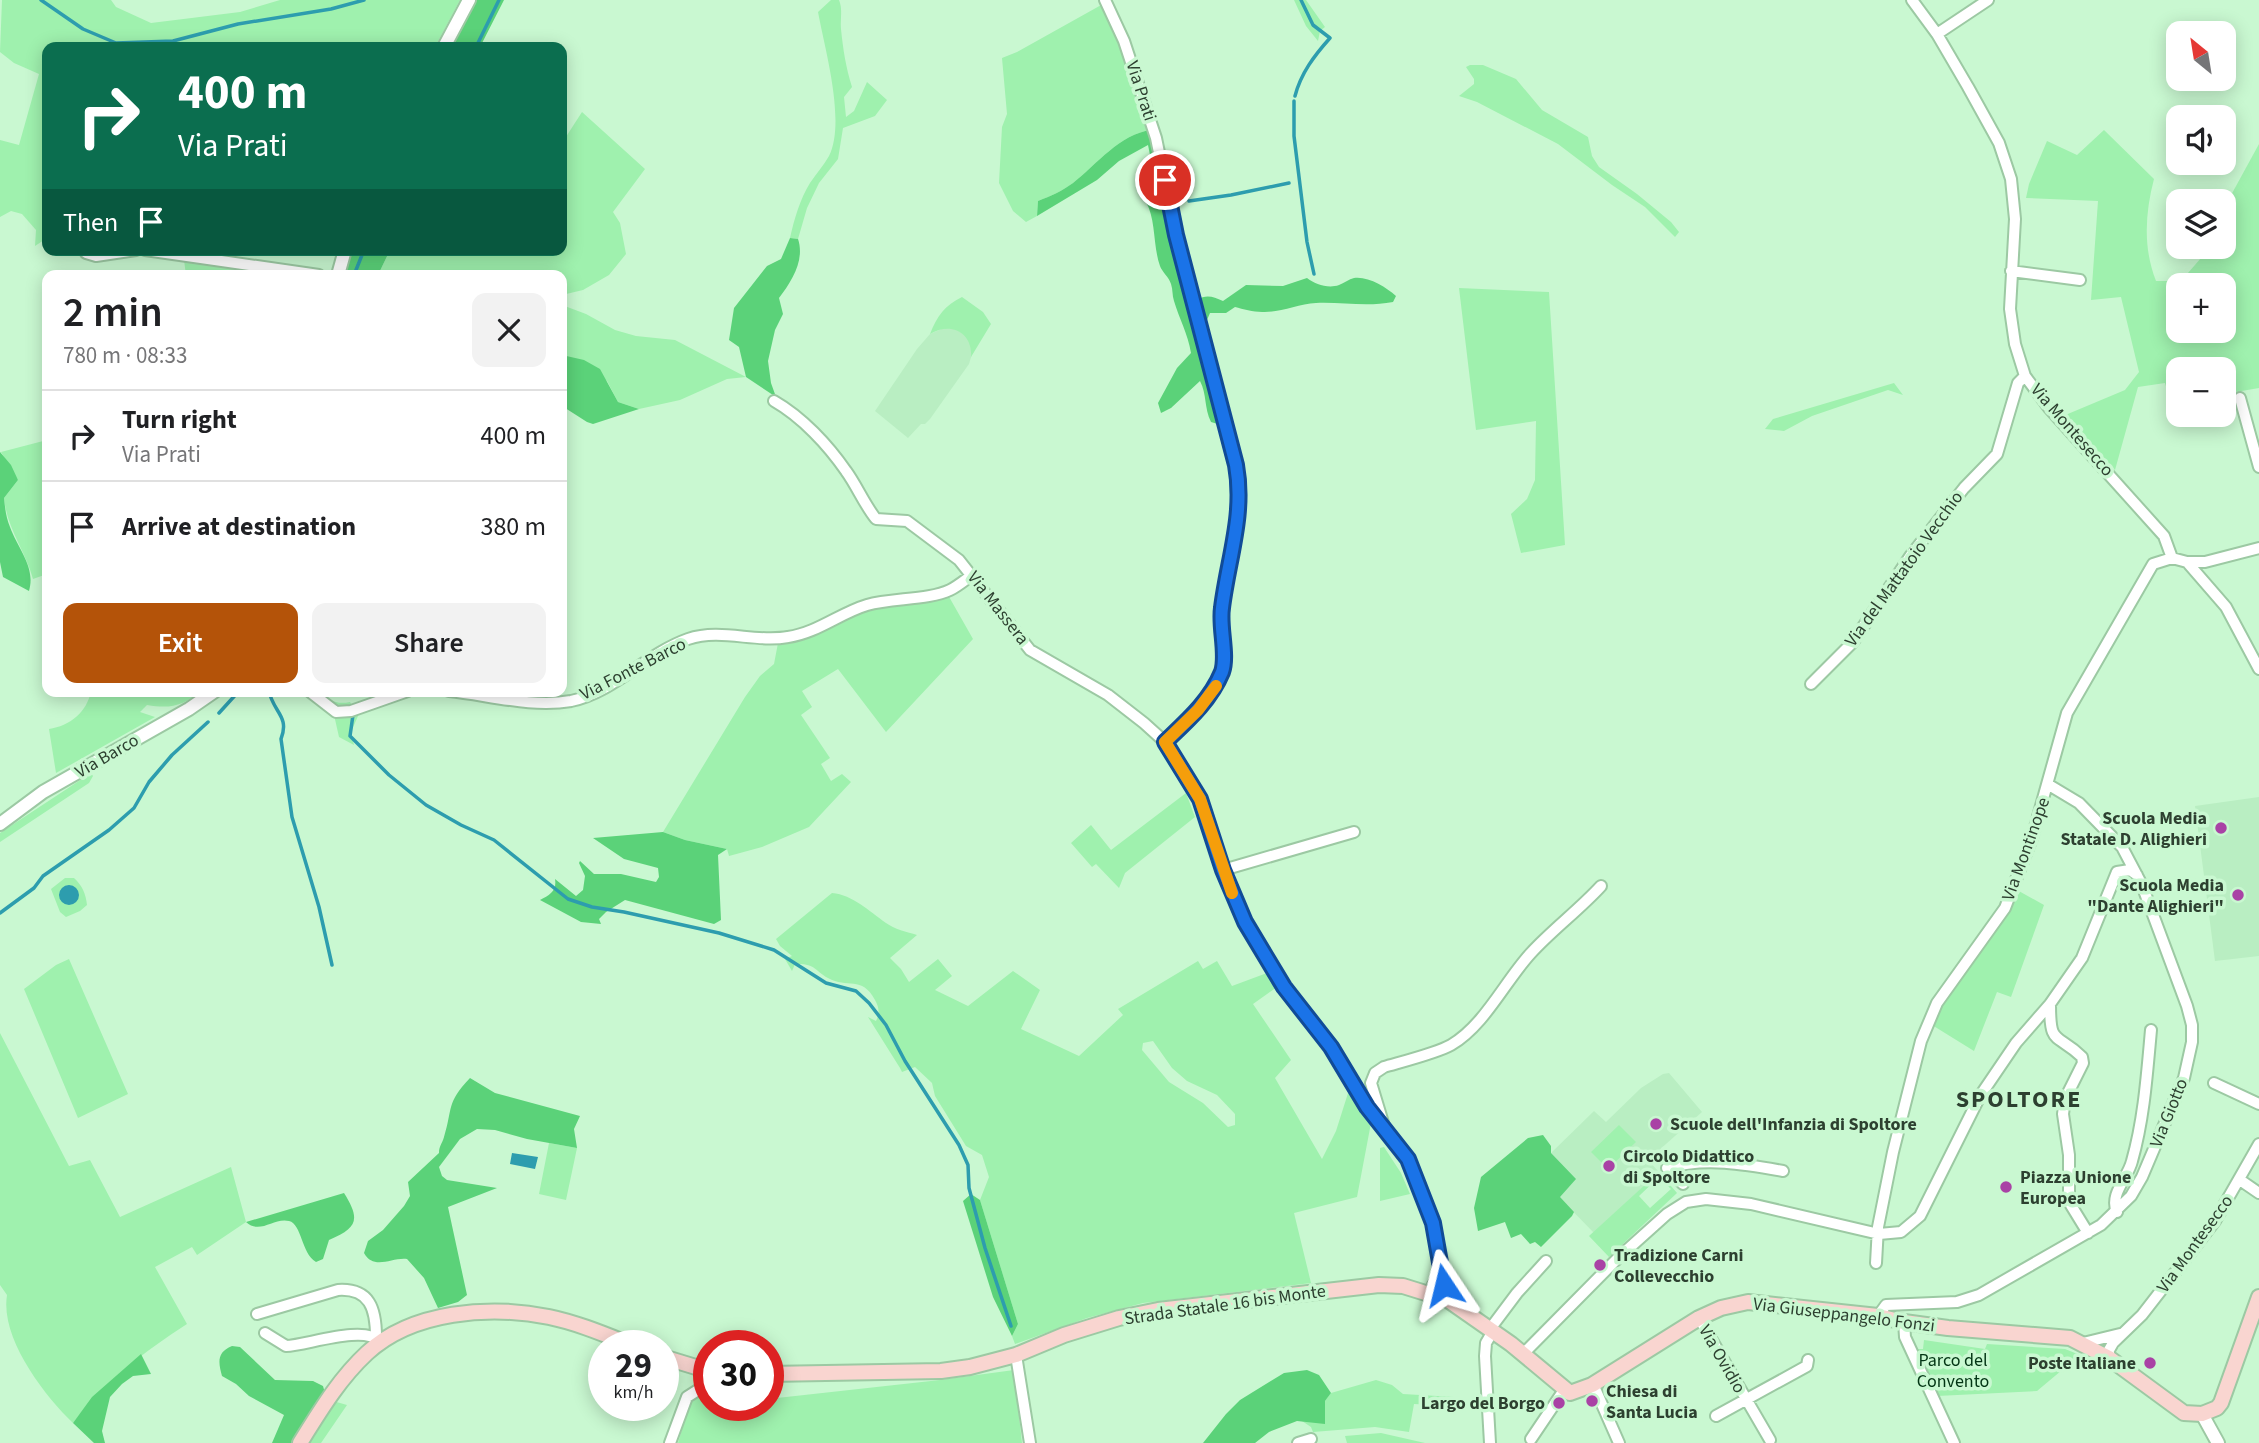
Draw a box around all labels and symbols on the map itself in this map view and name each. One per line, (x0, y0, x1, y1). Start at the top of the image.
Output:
north arrow (2166, 21, 2236, 91)
street label: Via Prati (1120, 58, 1162, 124)
pin (1135, 150, 1195, 210)
street label: Via Montesecco (2025, 378, 2119, 482)
street label: Via del Mattatoio Vecchio (1839, 486, 1969, 652)
street label: Via Massera (961, 566, 1035, 650)
street label: Via Fonte Barco (576, 631, 690, 707)
street label: Via Barco (71, 728, 143, 784)
street label: Via Montinope (1996, 794, 2056, 904)
place label: Scuola Media Statale D. Alighieri (2061, 806, 2207, 852)
marker: Scuola Media Statale D. Alighieri (2213, 820, 2229, 836)
place label: Scuola Media "Dante Alighieri" (2087, 873, 2224, 919)
marker: Scuola Media "Dante Alighieri" (2230, 887, 2246, 903)
street label: Via Giotto (2144, 1075, 2194, 1151)
district label: SPOLTORE (1956, 1082, 2082, 1117)
place label: Scuole dell'Infanzia di Spoltore (1670, 1112, 1917, 1137)
marker: Scuole dell'Infanzia di Spoltore (1648, 1116, 1664, 1132)
place label: Circolo Didattico di Spoltore (1623, 1144, 1754, 1190)
marker: Circolo Didattico di Spoltore (1601, 1158, 1617, 1174)
place label: Piazza Unione Europea (2020, 1165, 2131, 1211)
marker: Piazza Unione Europea (1998, 1179, 2014, 1195)
street label: Via Montesecco (2151, 1190, 2239, 1298)
place label: Tradizione Carni Collevecchio (1614, 1243, 1744, 1289)
position arrow (1407, 1248, 1481, 1322)
marker: Tradizione Carni Collevecchio (1592, 1257, 1608, 1273)
street label: Strada Statale 16 bis Monte (1123, 1278, 1327, 1331)
street label: Via Giuseppangelo Fonzi (1752, 1291, 1936, 1339)
street label: Via Ovidio (1692, 1320, 1752, 1398)
speed limit sign: 30 (693, 1330, 784, 1421)
park label: Parco del Convento (1917, 1348, 1989, 1394)
place label: Poste Italiane (2028, 1351, 2136, 1376)
marker: Poste Italiane (2142, 1355, 2158, 1371)
place label: Chiesa di Santa Lucia (1606, 1379, 1698, 1425)
place label: Largo del Borgo (1421, 1391, 1545, 1416)
marker: Chiesa di Santa Lucia (1584, 1393, 1600, 1409)
marker: Largo del Borgo (1551, 1395, 1567, 1411)

